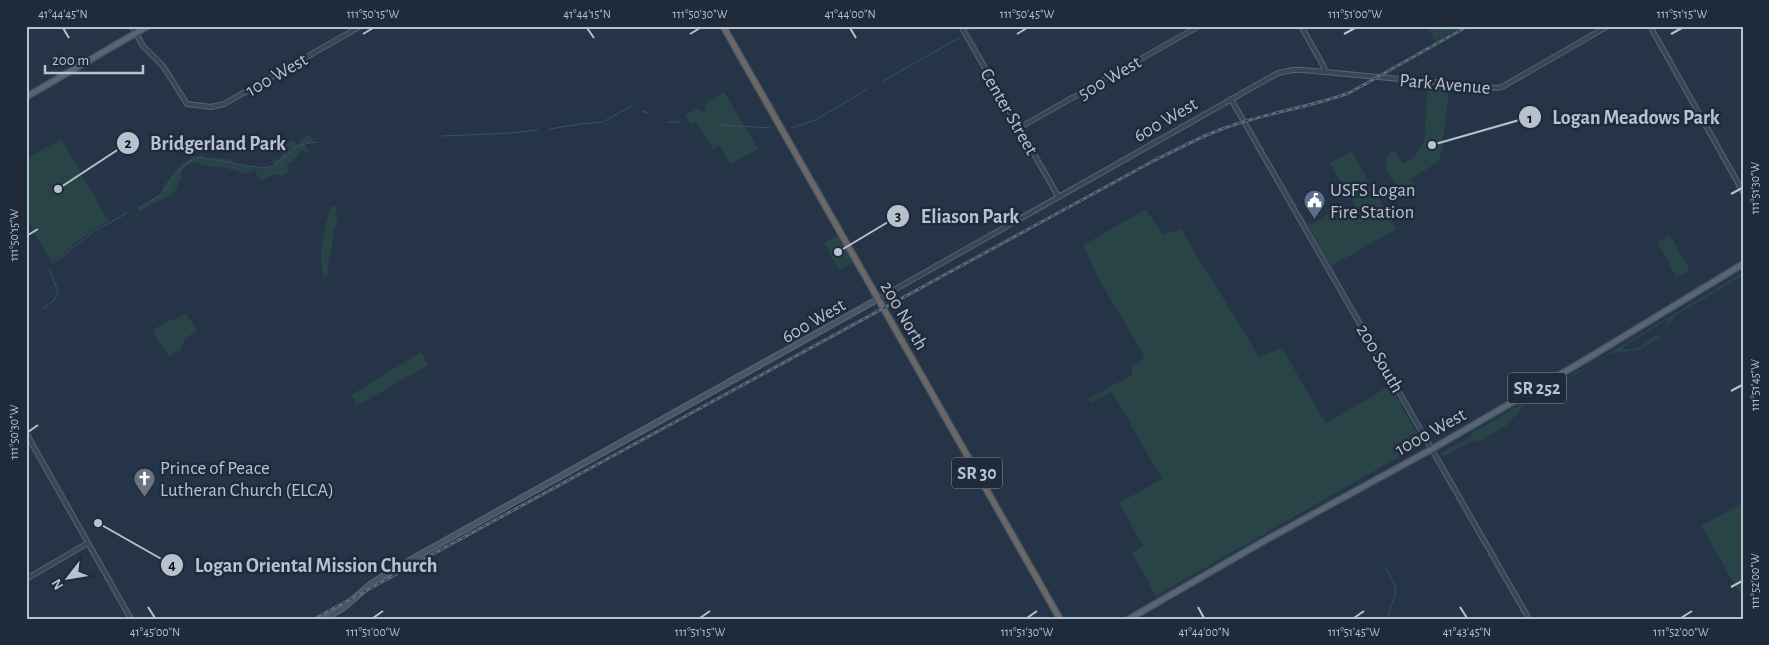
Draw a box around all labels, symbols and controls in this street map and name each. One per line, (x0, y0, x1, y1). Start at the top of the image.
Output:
text: 41°44'45"N (38, 8, 88, 20)
text: 111°50'15"W (347, 8, 400, 20)
text: 41°44'15"N (563, 8, 611, 20)
text: 111°50'30"W (673, 8, 728, 20)
text: 41°44'00"N (824, 8, 876, 20)
text: 111°50'45"W (1000, 8, 1054, 20)
text: 111°51'00"W (1328, 8, 1382, 20)
text: 111°51'15"W (1657, 8, 1707, 20)
scale bar (45, 42, 142, 74)
street label: 100 West (243, 50, 311, 100)
text: 200 m (52, 53, 89, 68)
street label: 500 West (1075, 53, 1144, 104)
street label: Center Street (976, 65, 1041, 158)
street label: Park Avenue (1399, 71, 1491, 98)
street label: 600 West (1131, 95, 1201, 146)
callout: Logan Meadows Park (1517, 100, 1730, 135)
text: Logan Meadows Park (1552, 108, 1720, 128)
text: 1 (1527, 111, 1533, 126)
callout: Bridgerland Park (115, 125, 296, 160)
text: Bridgerland Park (150, 134, 286, 154)
text: 2 (124, 136, 132, 151)
text: 111°51'30"W (1749, 161, 1761, 214)
place label: USFS Logan Fire Station (1330, 181, 1416, 222)
public building icon: USFS Logan Fire Station (1302, 188, 1326, 219)
callout: Eliason Park (886, 198, 1029, 233)
text: Eliason Park (921, 207, 1019, 227)
text: 111°50'15"W (8, 208, 20, 261)
text: 3 (895, 209, 901, 224)
street label: 200 North (877, 278, 931, 353)
street label: 600 West (779, 296, 849, 347)
street label: 200 South (1353, 321, 1407, 396)
text: 111°51'45"W (1749, 359, 1761, 411)
road number: SR 252 (1508, 372, 1566, 403)
text: 111°50'30"W (8, 404, 20, 459)
street label: 1000 West (1392, 405, 1469, 459)
road number: SR 30 (952, 458, 1002, 488)
place label: Prince of Peace Lutheran Church (ELCA) (160, 459, 334, 500)
church icon: Prince of Peace Lutheran Church (ELCA) (132, 466, 156, 497)
callout: Logan Oriental Mission Church (160, 547, 448, 582)
north arrow (42, 552, 92, 602)
text: 111°52'00"W (1749, 553, 1761, 609)
text: Logan Oriental Mission Church (195, 556, 437, 576)
text: 4 (168, 558, 176, 573)
text: N (49, 576, 66, 592)
text: 41°45'00"N (130, 626, 180, 638)
text: 111°51'00"W (346, 626, 400, 638)
text: 111°51'15"W (675, 626, 725, 638)
text: 111°51'30"W (1001, 626, 1054, 638)
text: 41°44'00"N (1178, 626, 1230, 638)
text: 111°51'45"W (1328, 626, 1380, 638)
text: 41°43'45"N (1443, 626, 1491, 638)
text: 111°52'00"W (1653, 626, 1709, 638)

